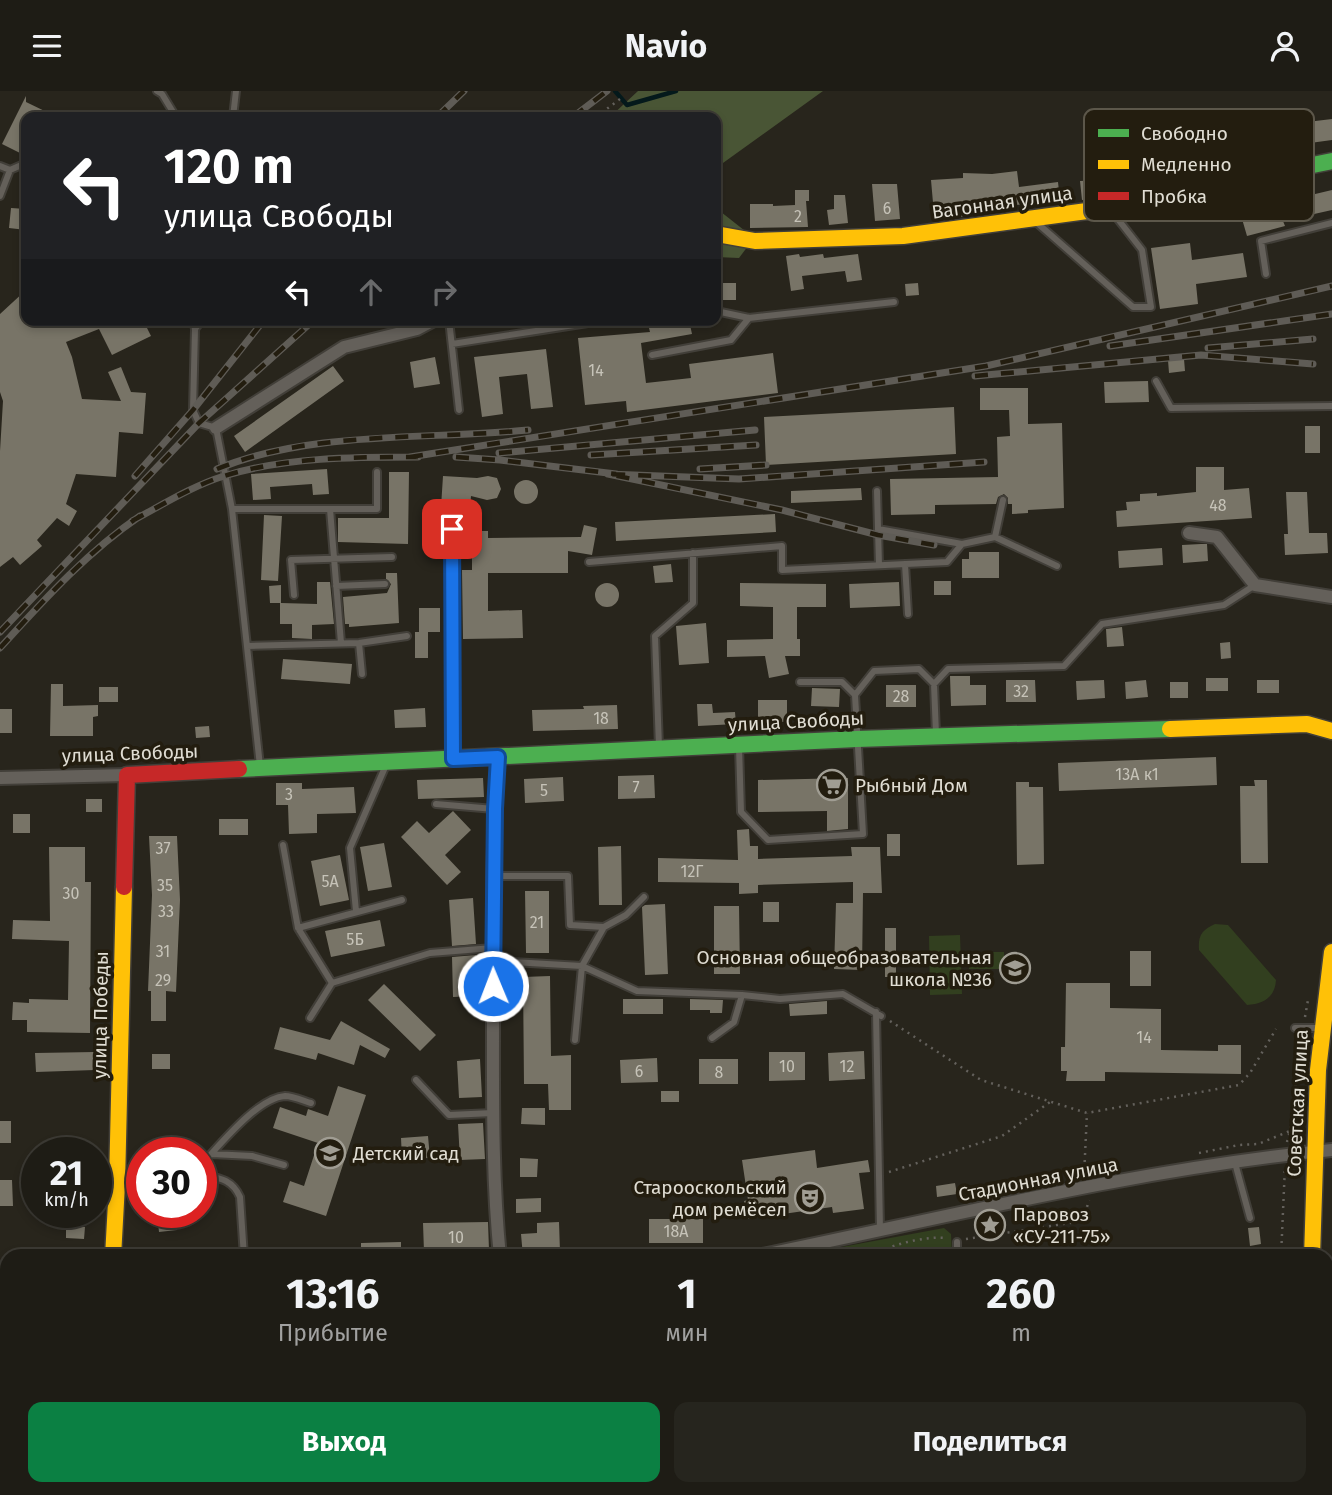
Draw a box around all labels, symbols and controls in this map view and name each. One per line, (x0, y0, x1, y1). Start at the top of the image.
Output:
icon: menu (28, 27, 66, 65)
text: Navio (625, 27, 707, 65)
icon: person (1266, 27, 1304, 65)
legend (1084, 109, 1314, 221)
text: Свободно (1141, 122, 1228, 145)
text: 120 m (164, 137, 294, 196)
icon: left (49, 140, 140, 231)
text: Медленно (1141, 153, 1232, 176)
street label: Вагонная улица (930, 181, 1074, 224)
text: Пробка (1141, 185, 1207, 208)
text: улица Свободы (164, 197, 394, 235)
house number: 6 (883, 199, 891, 218)
house number: 2 (794, 207, 802, 226)
icon: left (279, 273, 317, 311)
icon: ahead (352, 273, 390, 311)
icon: right (425, 273, 463, 311)
house number: 14 (588, 361, 604, 380)
house number: 48 (1209, 496, 1227, 515)
pin (422, 499, 482, 559)
icon: arrive (433, 510, 471, 548)
house number: 32 (1013, 682, 1029, 701)
house number: 28 (893, 687, 910, 706)
street label: улица Свободы (727, 706, 865, 737)
house number: 18 (593, 709, 609, 728)
street label: улица Свободы (61, 740, 199, 767)
house number: 13А к1 (1115, 765, 1159, 784)
supermarket icon: Рыбный Дом (815, 768, 849, 802)
place label: Рыбный Дом (855, 774, 968, 797)
house number: 7 (632, 778, 640, 797)
house number: 5 (540, 781, 548, 800)
house number: 3 (285, 785, 293, 804)
house number: 37 (155, 839, 171, 858)
house number: 12Г (681, 862, 703, 881)
house number: 5А (321, 872, 339, 891)
house number: 35 (157, 876, 173, 895)
house number: 30 (63, 884, 80, 903)
house number: 33 (158, 902, 174, 921)
house number: 21 (530, 913, 544, 932)
house number: 5Б (346, 930, 364, 949)
house number: 31 (156, 942, 170, 961)
place label: Основная общеобразовательная школа №36 (697, 946, 992, 991)
position arrow (456, 949, 530, 1023)
street label: улица Победы (88, 951, 113, 1079)
school or university icon: Основная общеобразовательная школа №36 (998, 951, 1032, 985)
house number: 29 (155, 971, 171, 990)
house number: 14 (1136, 1028, 1152, 1047)
street label: Советская улица (1282, 1029, 1313, 1177)
house number: 10 (779, 1057, 795, 1076)
house number: 12 (840, 1057, 854, 1076)
house number: 6 (635, 1062, 643, 1081)
house number: 8 (715, 1063, 724, 1082)
school or university icon: Детский сад (313, 1136, 347, 1170)
speed limit sign: 30 (126, 1137, 217, 1228)
place label: Детский сад (352, 1142, 459, 1165)
text: 21 (50, 1152, 83, 1194)
street label: Стадионная улица (956, 1153, 1120, 1206)
place label: Старооскольский дом ремёсел (634, 1176, 787, 1221)
theatre icon: Старооскольский дом ремёсел (793, 1181, 827, 1215)
text: km/h (44, 1189, 89, 1211)
place label: Паровоз «СУ-211-75» (1013, 1203, 1111, 1248)
place icon: Паровоз «СУ-211-75» (973, 1208, 1007, 1242)
house number: 18А (664, 1222, 689, 1241)
house number: 10 (448, 1228, 464, 1247)
text: 13:16 (286, 1269, 379, 1319)
text: 1 (677, 1269, 697, 1319)
text: 260 (986, 1269, 1056, 1319)
text: Прибытие (278, 1319, 388, 1347)
text: мин (666, 1319, 708, 1347)
text: m (1011, 1319, 1031, 1347)
button: Выход (28, 1402, 660, 1482)
button: Поделиться (674, 1402, 1306, 1482)

